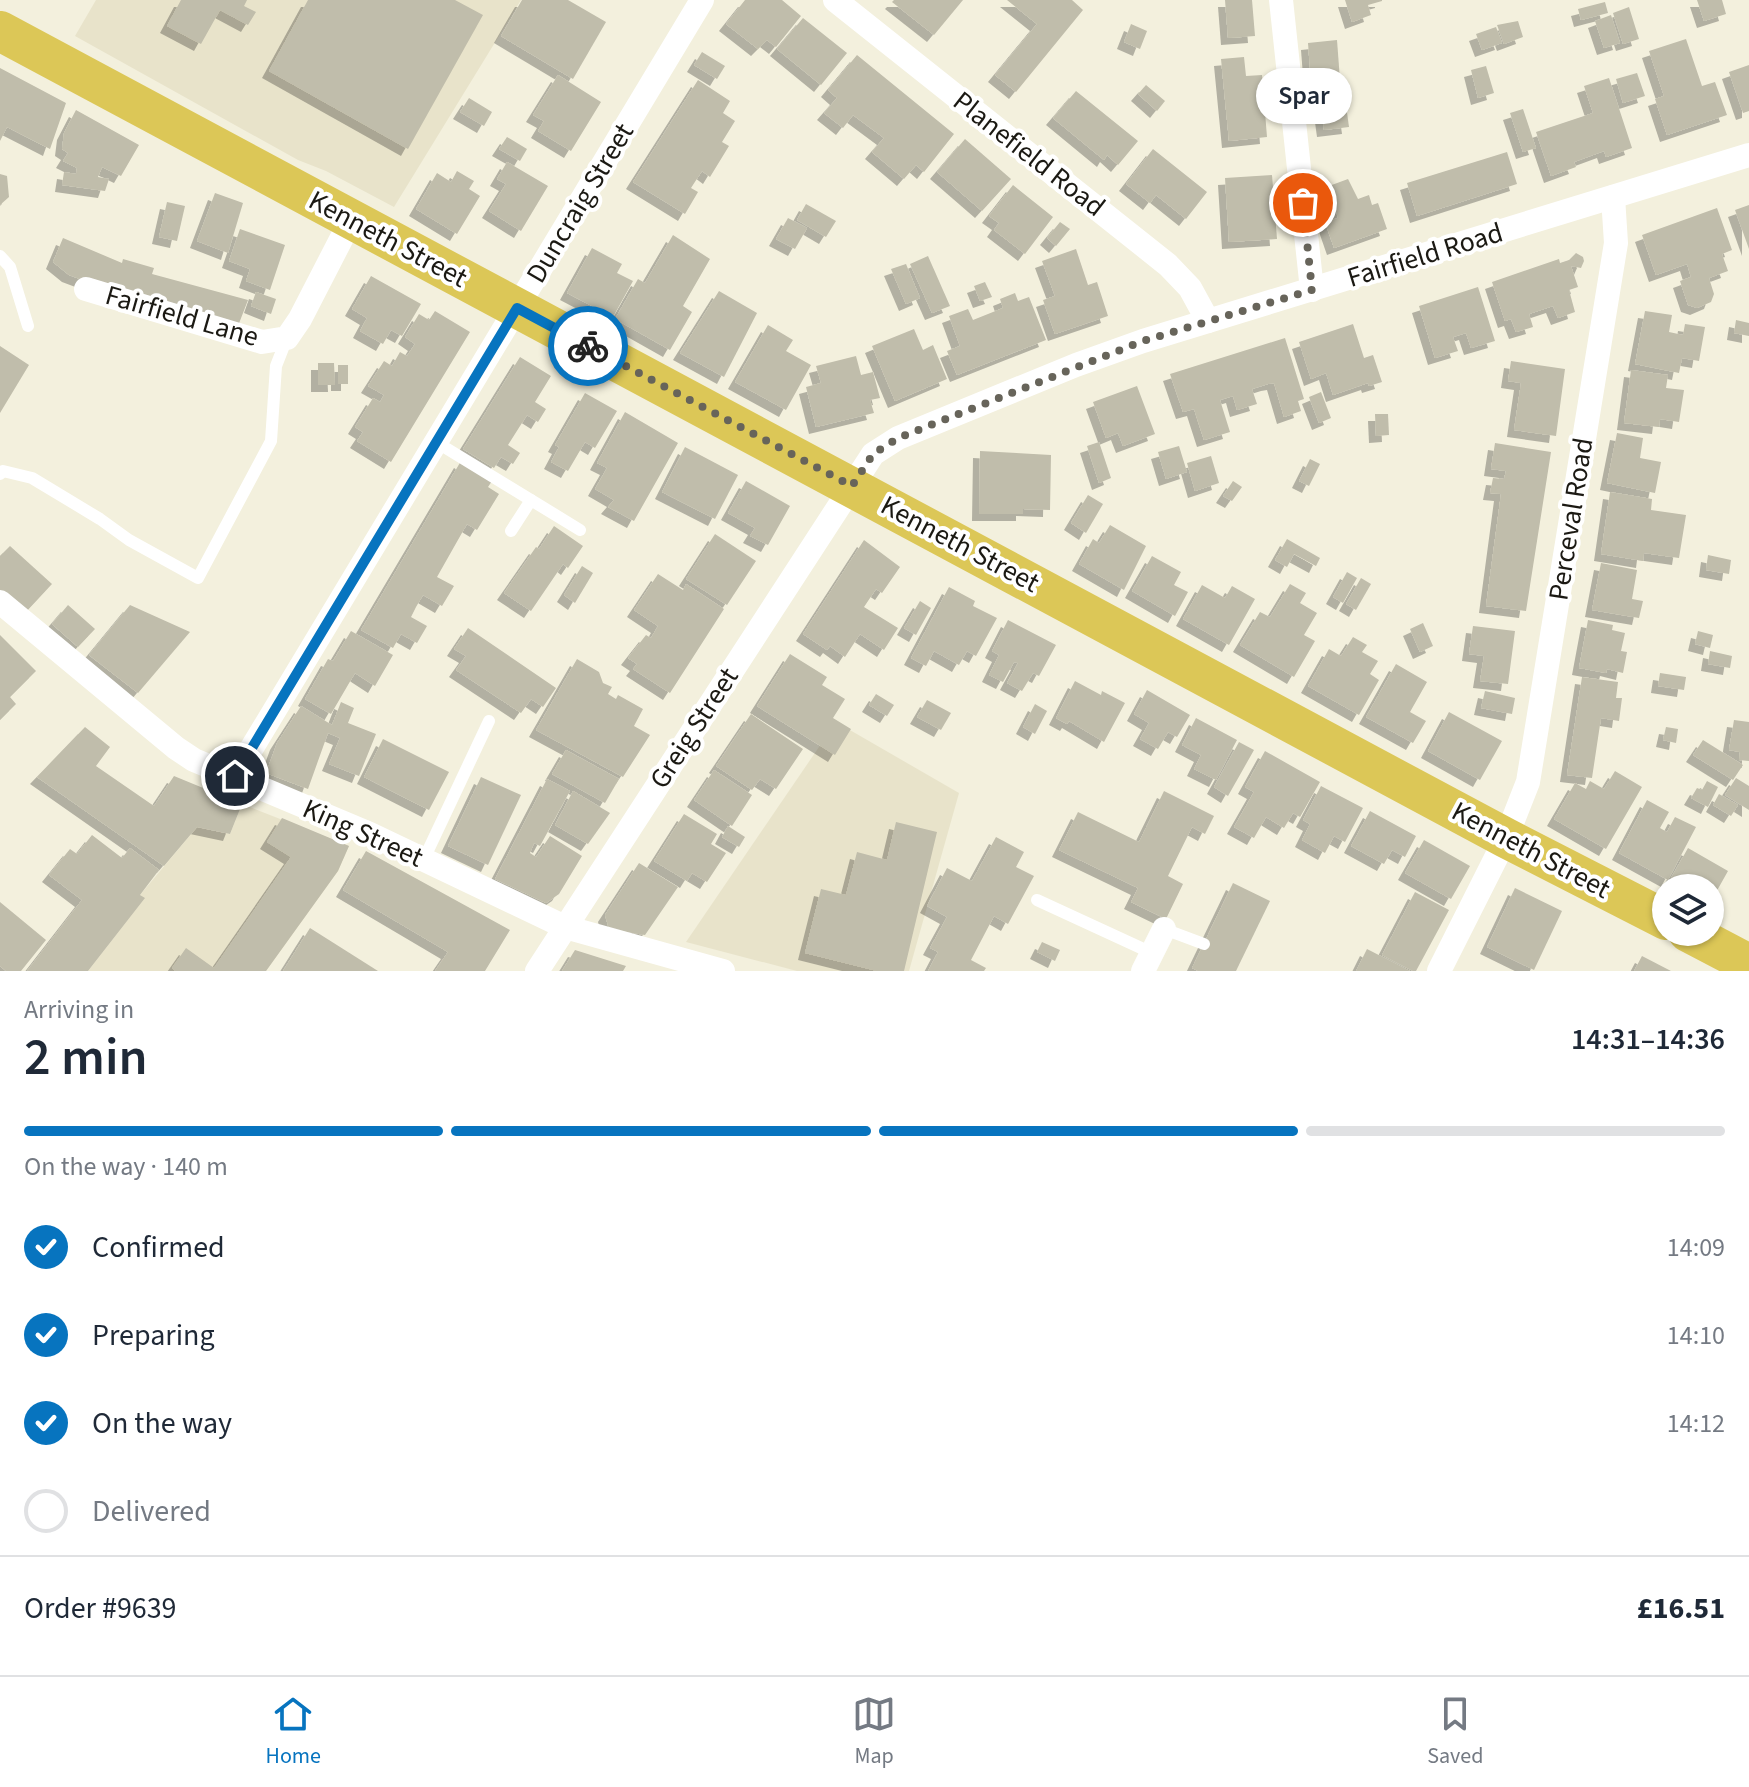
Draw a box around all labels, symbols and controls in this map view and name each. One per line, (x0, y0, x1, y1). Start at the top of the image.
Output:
callout: Spar (1255, 67, 1351, 123)
text: Spar (1278, 77, 1330, 114)
street label: Planefield Road (944, 82, 1114, 226)
street label: Duncraig Street (516, 115, 644, 291)
pin (1269, 169, 1337, 237)
street label: Kenneth Street (302, 180, 475, 298)
icon: bag (1281, 181, 1325, 225)
street label: Fairfield Road (1342, 212, 1508, 298)
street label: Fairfield Lane (101, 275, 263, 357)
courier (548, 306, 628, 386)
icon: bike (566, 324, 610, 368)
street label: Perceval Road (1538, 435, 1604, 603)
street label: Kenneth Street (874, 485, 1047, 603)
street label: Greig Street (640, 659, 748, 796)
pin (201, 742, 269, 810)
icon: home (213, 754, 257, 798)
street label: King Street (296, 789, 430, 878)
street label: Kenneth Street (1445, 791, 1618, 909)
map controls (1652, 874, 1724, 946)
button: layers (1652, 874, 1724, 946)
text: Arriving in (24, 991, 134, 1028)
text: 14:31–14:36 (1571, 1018, 1725, 1061)
text: 2 min (24, 1021, 148, 1095)
text: On the way · 140 m (24, 1148, 228, 1185)
icon: check (24, 1225, 68, 1269)
text: Confirmed (92, 1226, 225, 1269)
text: 14:09 (1667, 1229, 1725, 1266)
icon: check (24, 1313, 68, 1357)
text: Preparing (92, 1314, 215, 1357)
text: 14:10 (1667, 1317, 1725, 1354)
icon: check (24, 1401, 68, 1445)
text: On the way (92, 1402, 232, 1445)
text: 14:12 (1667, 1405, 1725, 1442)
text: Delivered (92, 1490, 211, 1533)
text: Order #9639 (24, 1587, 177, 1630)
text: £16.51 (1637, 1587, 1725, 1630)
tab: Home (266, 1692, 321, 1772)
tab: Map (852, 1692, 896, 1772)
tab: Saved (1427, 1692, 1483, 1772)

